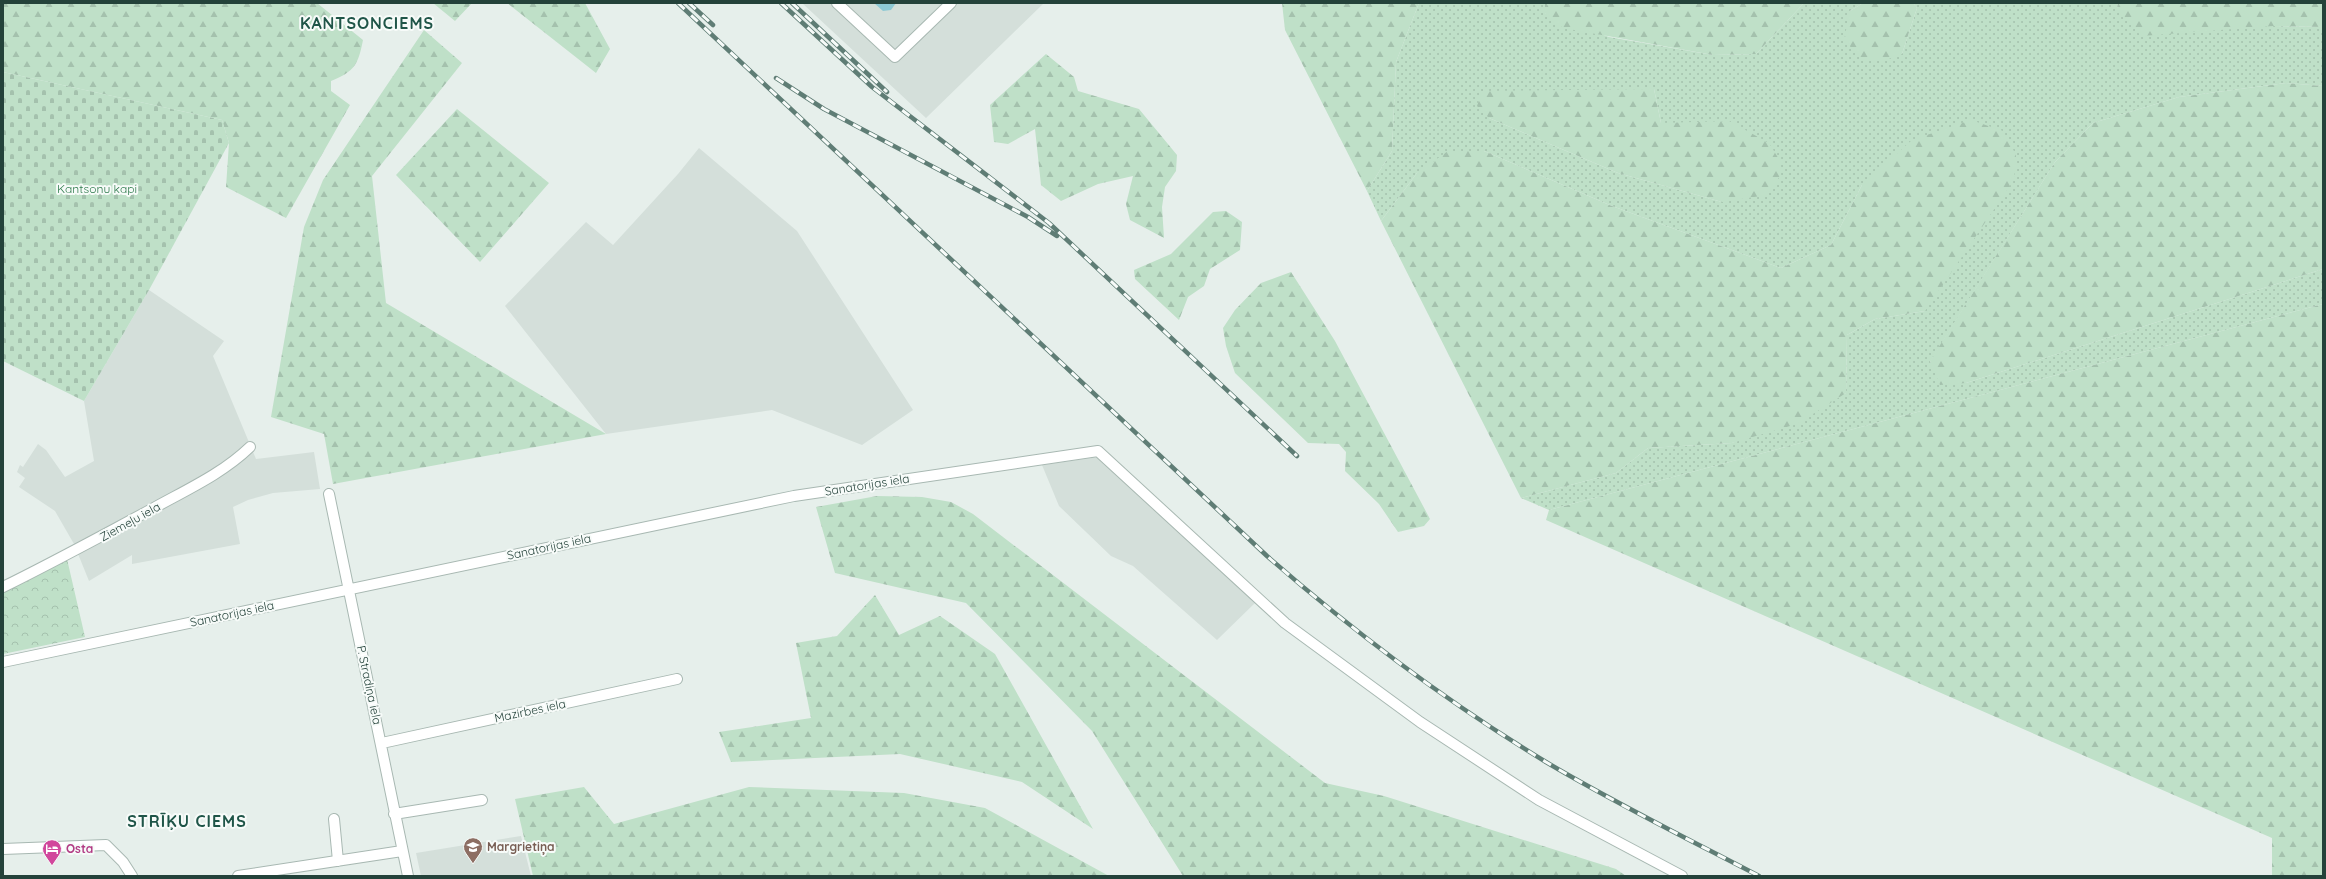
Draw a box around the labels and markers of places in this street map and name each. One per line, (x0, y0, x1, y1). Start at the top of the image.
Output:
school or university icon: Margrietiņa (462, 836, 484, 864)
hotel icon: Osta (41, 838, 63, 866)
place label: Margrietiņa (487, 839, 555, 855)
place label: Osta (66, 841, 93, 856)

